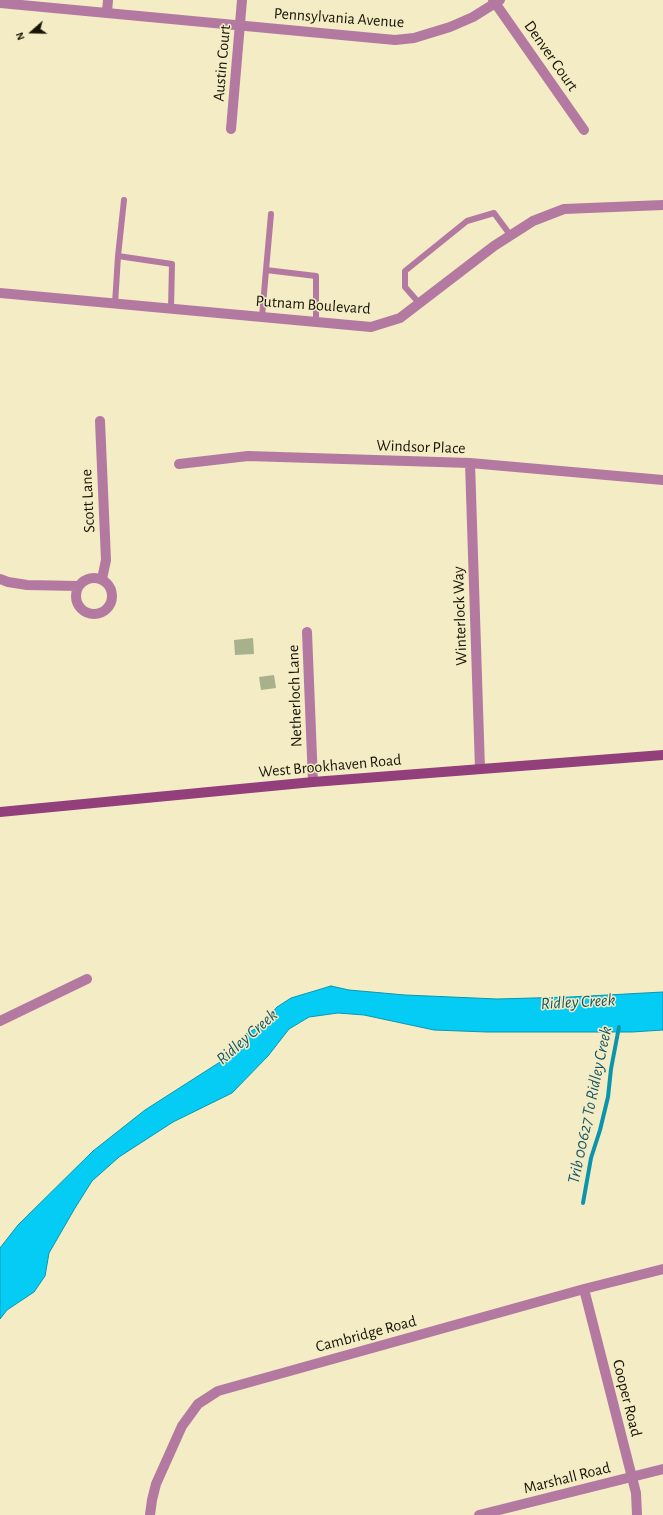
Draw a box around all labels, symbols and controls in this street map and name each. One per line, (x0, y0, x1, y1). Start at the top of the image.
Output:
street label: Pennsylvania Avenue (273, 4, 405, 32)
north arrow (12, 12, 52, 52)
street label: Denver Court (520, 17, 582, 95)
street label: Austin Court (209, 24, 235, 102)
text: N (14, 31, 27, 42)
street label: Putnam Boulevard (255, 291, 371, 319)
street label: Windsor Place (376, 436, 466, 458)
street label: Scott Lane (77, 469, 99, 533)
street label: Winterlock Way (449, 566, 471, 666)
street label: Netherloch Lane (284, 644, 306, 748)
street label: West Brookhaven Road (258, 750, 402, 782)
water label: Ridley Creek (540, 990, 616, 1014)
water label: Ridley Creek (212, 1005, 282, 1069)
water label: Trib 00627 To Ridley Creek (563, 1024, 617, 1186)
street label: Cambridge Road (314, 1311, 418, 1357)
street label: Cooper Road (608, 1357, 646, 1439)
street label: Marshall Road (522, 1458, 612, 1498)

